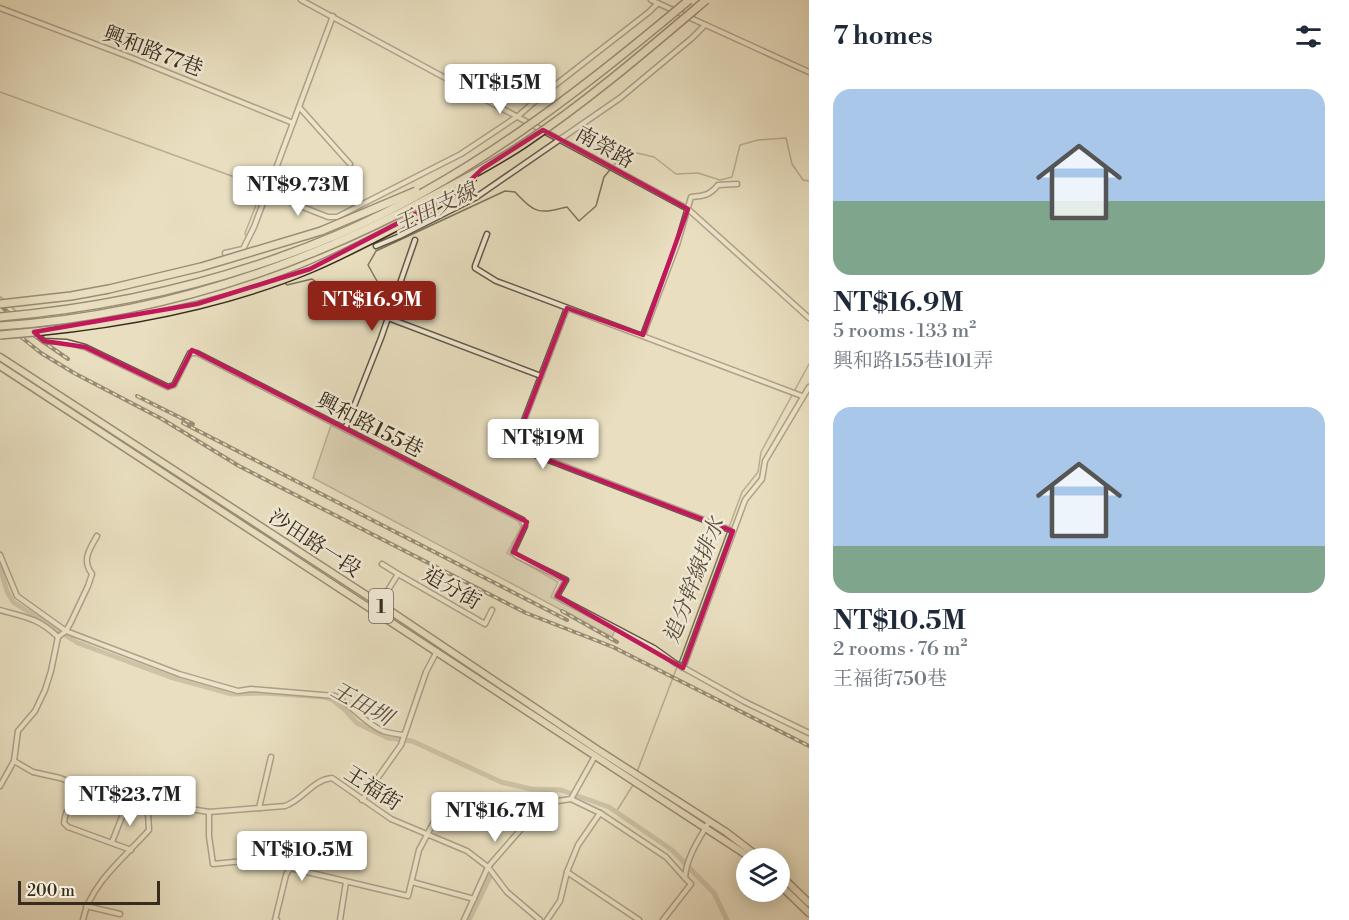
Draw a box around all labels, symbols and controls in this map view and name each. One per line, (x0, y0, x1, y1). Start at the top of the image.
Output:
text: 7 homes (833, 20, 933, 52)
icon: filters (1292, 20, 1325, 53)
street label: 興和路77巷 (99, 21, 206, 83)
pin: NT$15M (451, 64, 549, 115)
text: NT$15M (459, 71, 541, 96)
street label: 南榮路 (571, 121, 638, 175)
icon: home (1025, 128, 1133, 236)
pin: NT$9.73M (236, 166, 360, 217)
text: NT$9.73M (247, 173, 349, 198)
water label: 王田支線 (390, 177, 483, 239)
pin: NT$16.9M (310, 281, 434, 332)
text: NT$16.9M (833, 287, 963, 319)
text: NT$16.9M (322, 288, 422, 313)
text: 5 rooms · 133 m² (833, 319, 976, 344)
text: 興和路155巷101弄 (833, 349, 993, 374)
street label: 興和路155巷 (312, 388, 427, 464)
pin: NT$19M (494, 419, 592, 470)
text: NT$19M (502, 426, 584, 451)
icon: home (1025, 446, 1133, 554)
street label: 沙田路一段 (263, 504, 366, 583)
water label: 追分幹線排水 (658, 512, 731, 647)
street label: 追分街 (418, 562, 485, 616)
road number: 1 (369, 589, 393, 623)
text: NT$10.5M (833, 605, 966, 637)
text: 2 rooms · 76 m² (833, 637, 967, 662)
text: 王福街750巷 (833, 667, 947, 692)
water label: 王田圳 (326, 677, 400, 734)
street label: 王福街 (339, 761, 406, 817)
pin: NT$23.7M (68, 776, 192, 827)
text: NT$23.7M (79, 783, 181, 808)
pin: NT$16.7M (433, 792, 557, 843)
text: NT$16.7M (445, 799, 545, 824)
pin: NT$10.5M (240, 831, 364, 882)
text: NT$10.5M (251, 838, 353, 863)
map controls (736, 848, 790, 902)
button: layers (736, 848, 790, 902)
scale bar (18, 878, 160, 906)
text: 200 m (27, 881, 75, 901)

